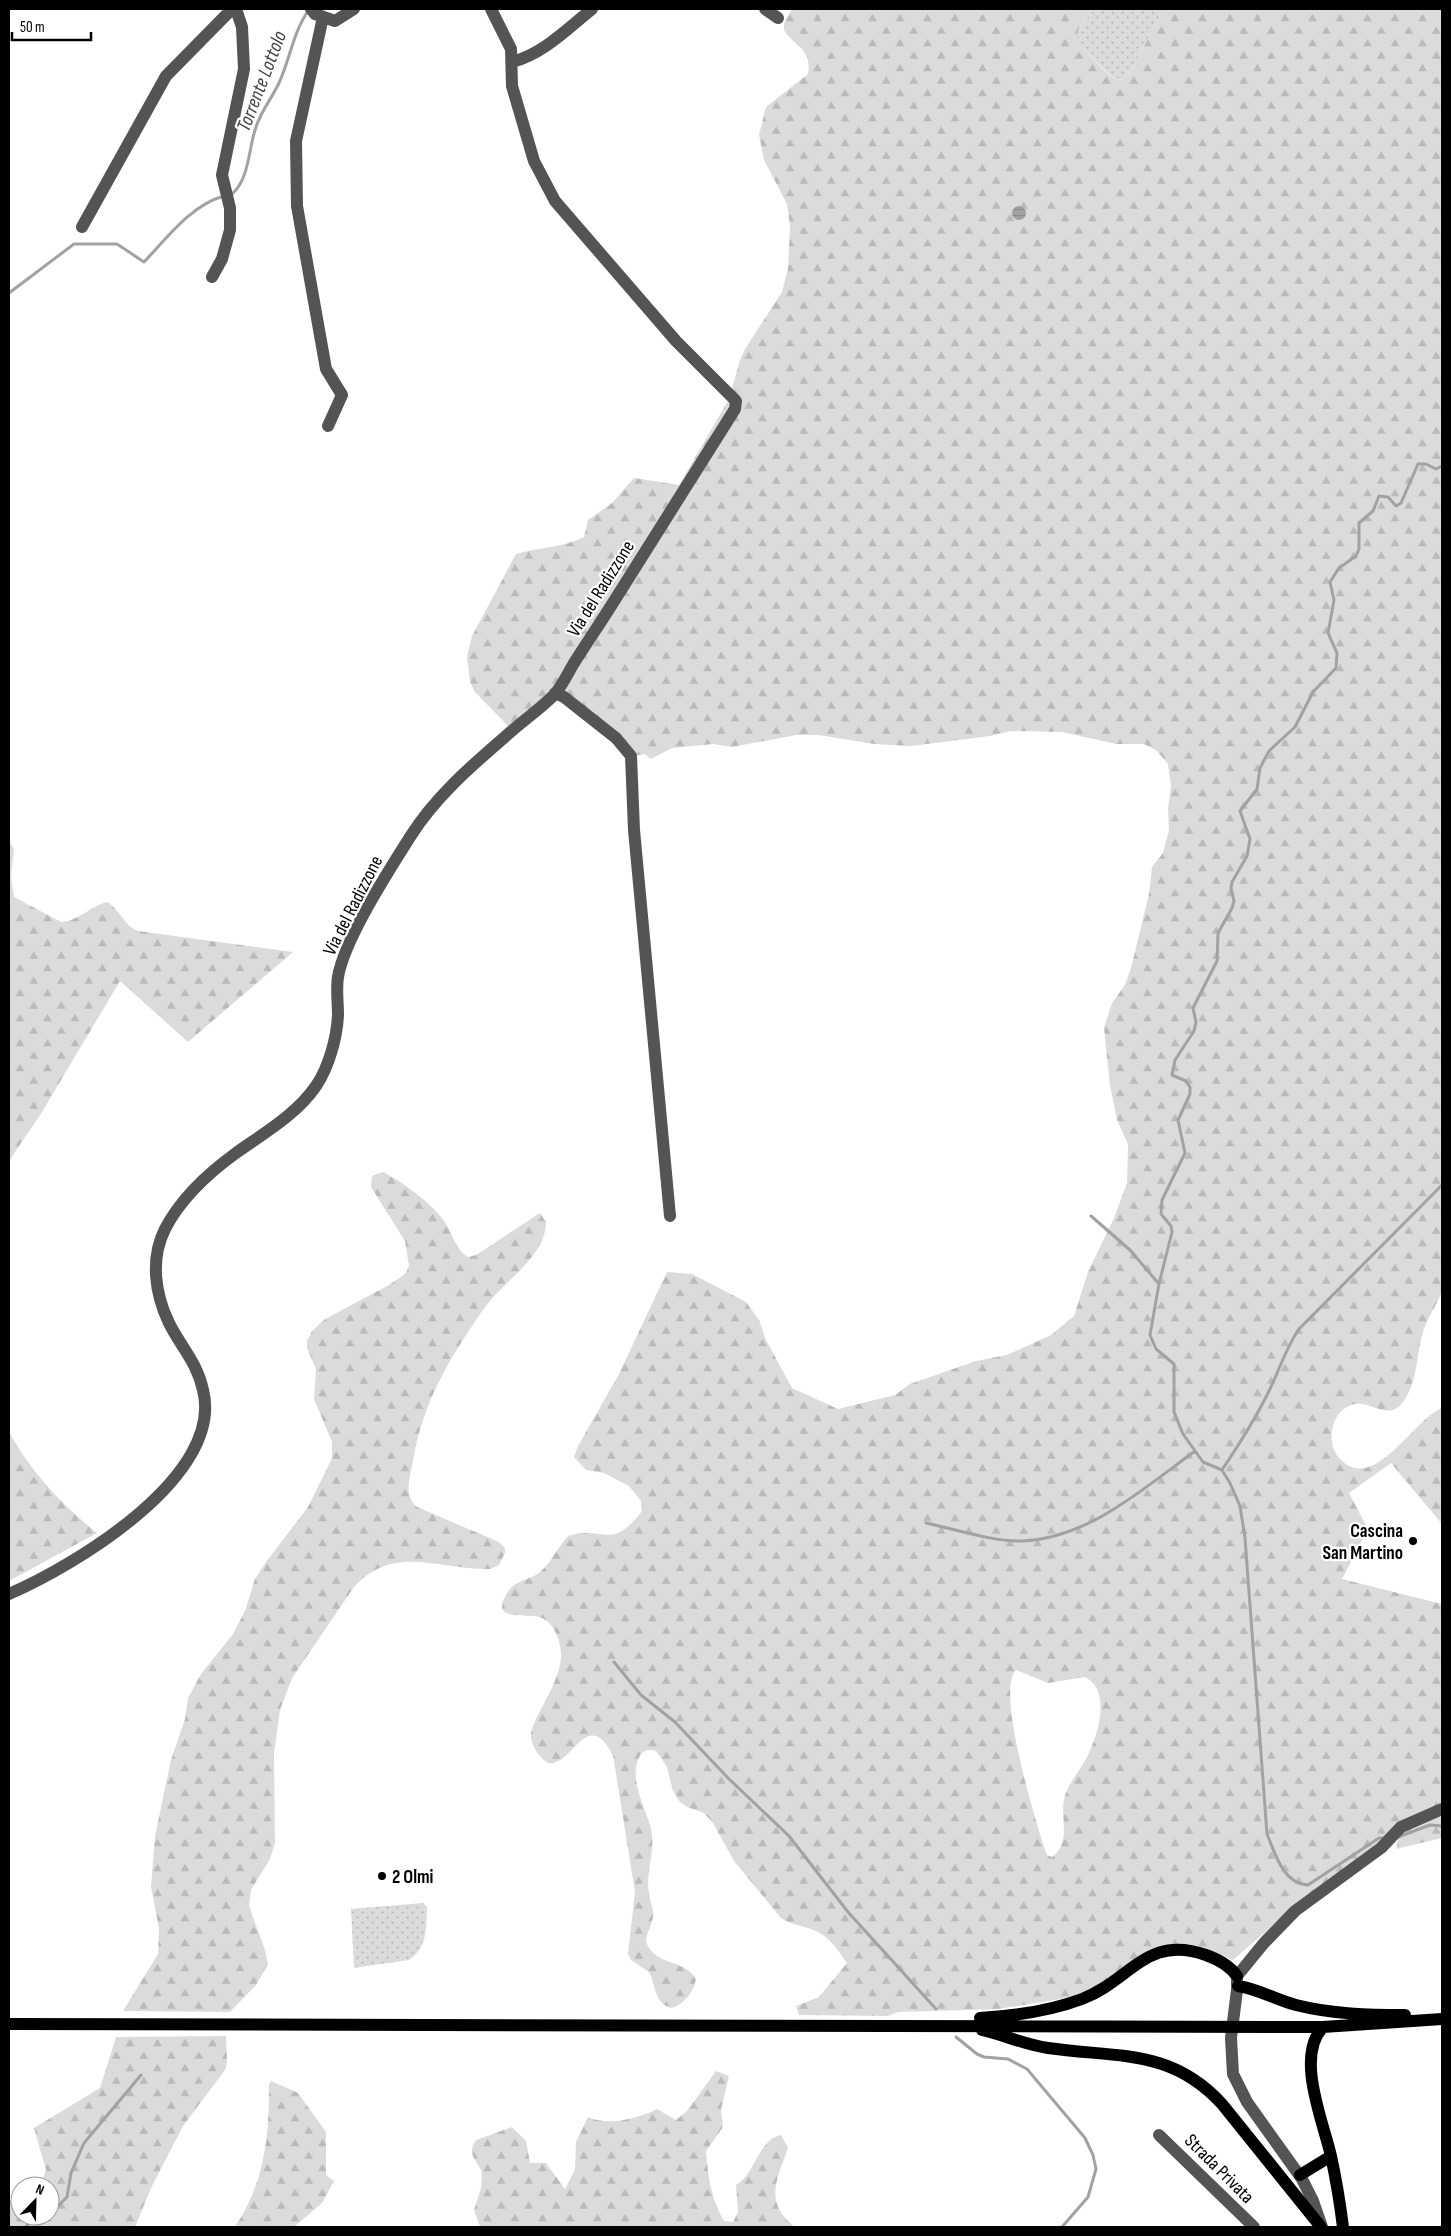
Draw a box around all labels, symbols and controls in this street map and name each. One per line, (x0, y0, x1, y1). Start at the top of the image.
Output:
scale bar (12, 10, 91, 42)
text: 50 m (20, 18, 45, 37)
water label: Torrente Lottolo (232, 28, 292, 135)
street label: Via del Radizzone (563, 537, 640, 641)
street label: Via del Radizzone (318, 852, 388, 959)
place label: Cascina San Martino (1322, 1520, 1403, 1565)
marker: Cascina San Martino (1407, 1535, 1419, 1547)
place label: 2 Olmi (392, 1866, 434, 1889)
marker: 2 Olmi (376, 1870, 388, 1882)
street label: Strada Privata (1179, 2129, 1259, 2209)
north arrow (10, 2176, 60, 2226)
text: N (33, 2180, 47, 2199)

